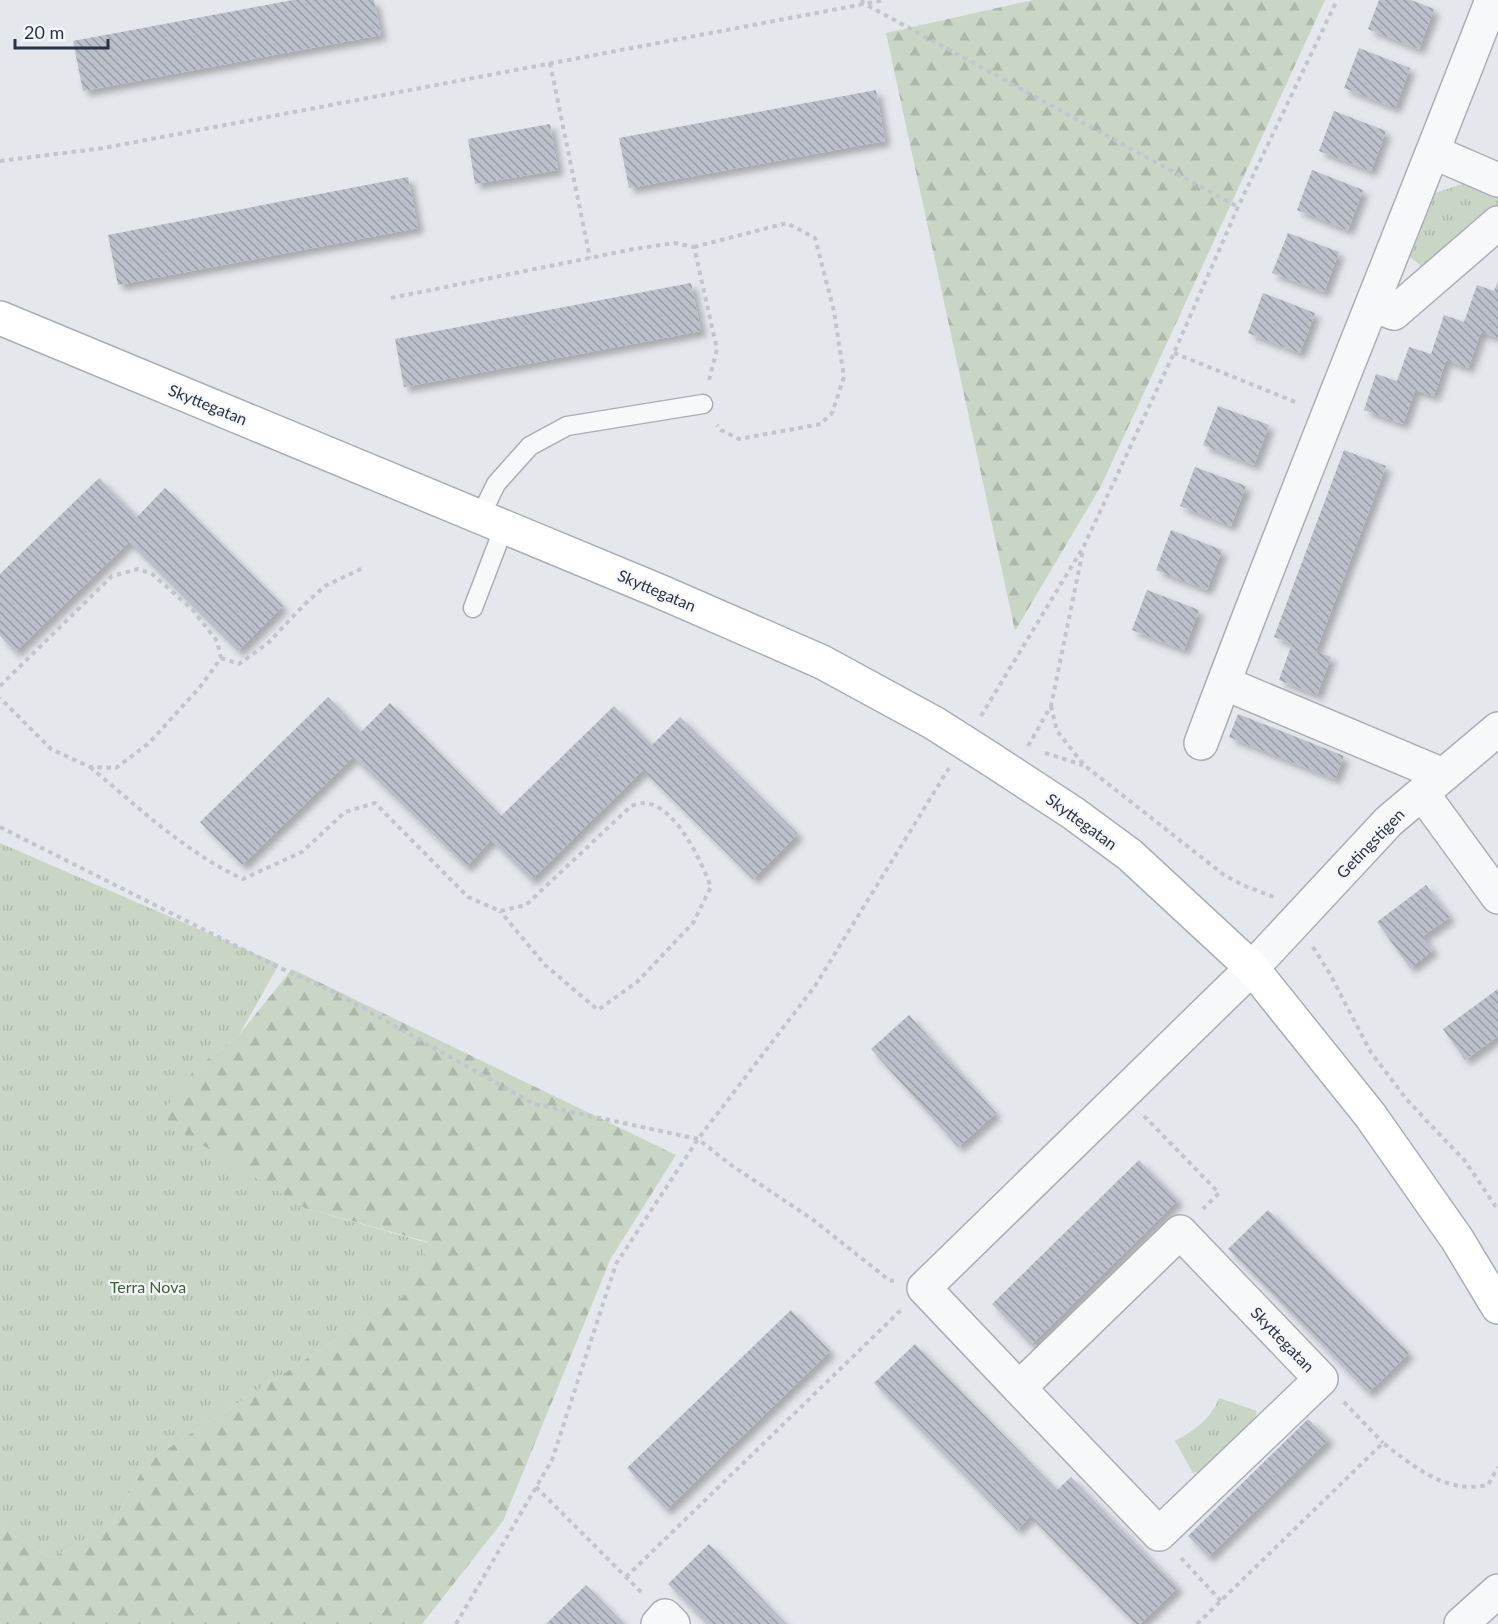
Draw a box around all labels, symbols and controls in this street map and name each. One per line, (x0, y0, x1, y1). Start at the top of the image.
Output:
scale bar (15, 12, 108, 50)
text: 20 m (24, 21, 64, 43)
street label: Skyttegatan (166, 380, 250, 428)
street label: Skyttegatan (615, 565, 699, 615)
street label: Skyttegatan (1043, 789, 1121, 853)
street label: Getingstigen (1332, 804, 1408, 882)
park label: Terra Nova (110, 1277, 186, 1296)
street label: Skyttegatan (1247, 1303, 1319, 1375)

